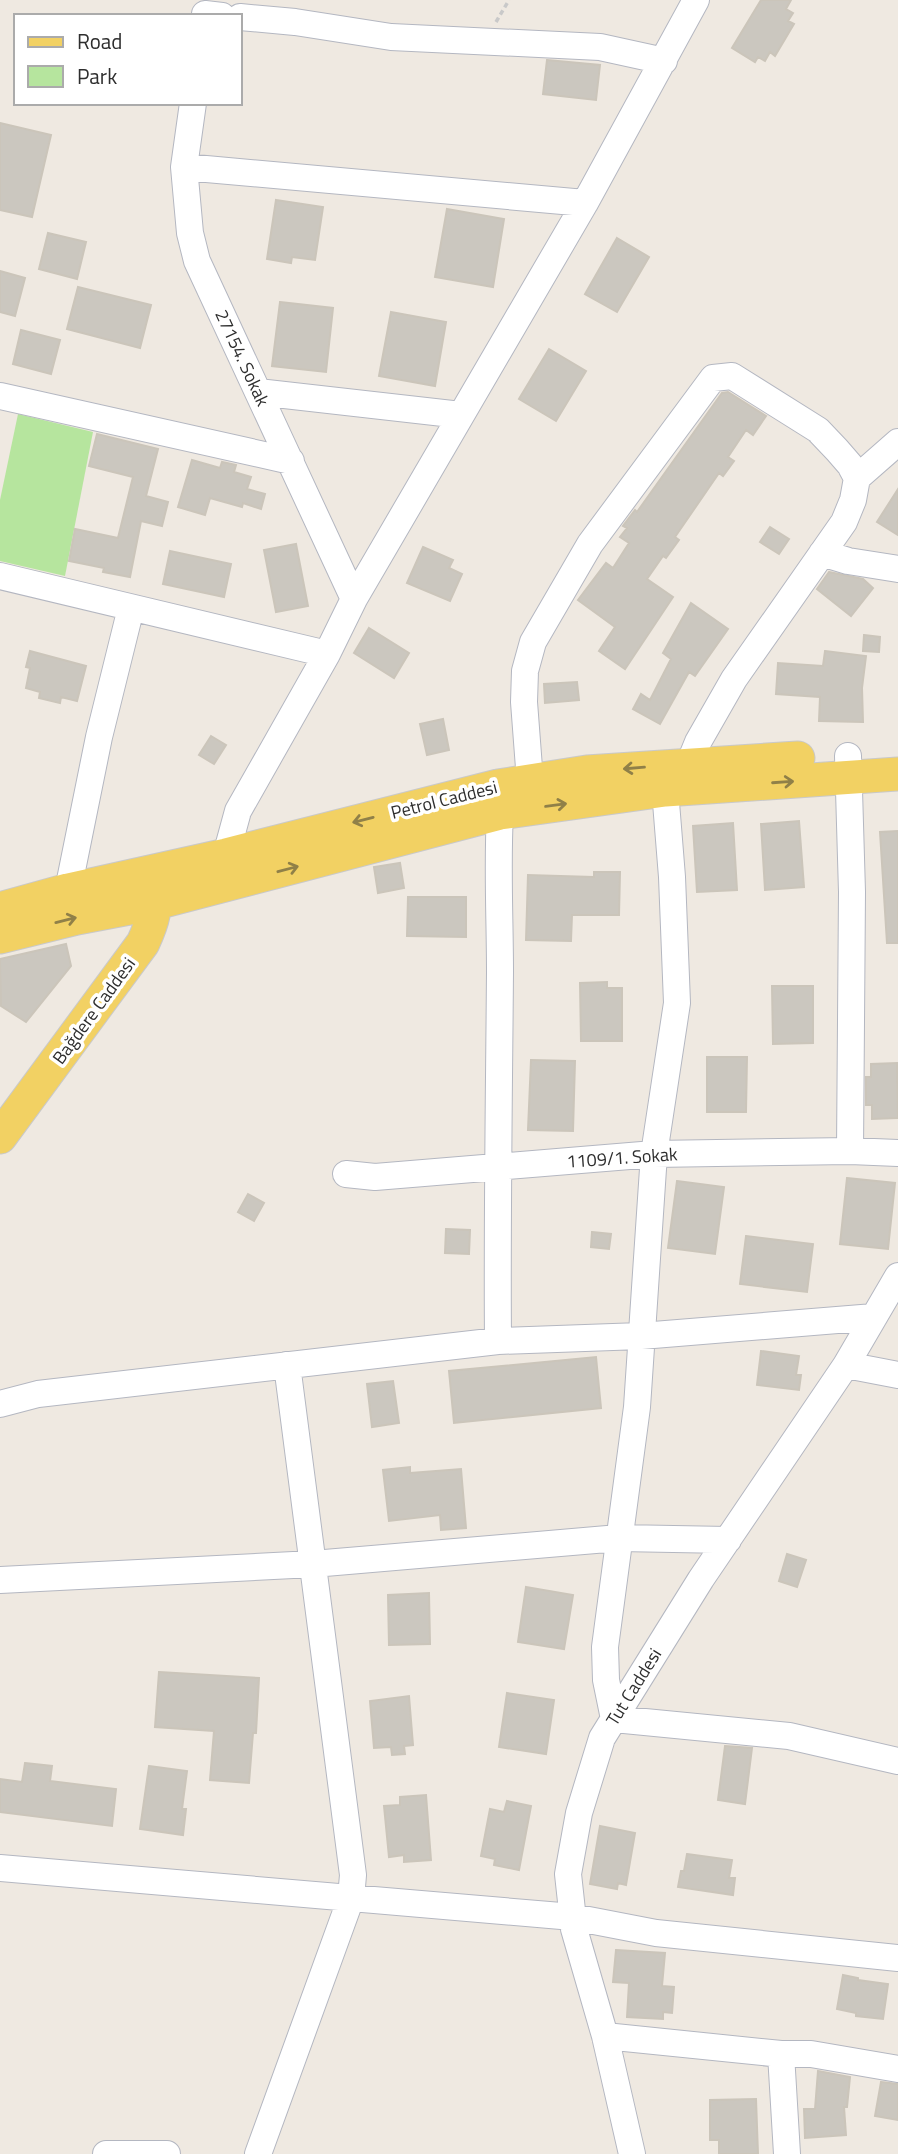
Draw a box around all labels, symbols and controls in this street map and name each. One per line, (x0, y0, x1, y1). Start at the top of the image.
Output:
legend (14, 14, 242, 105)
text: Road (77, 25, 122, 57)
text: Park (77, 60, 117, 92)
street label: 27154. Sokak (208, 305, 277, 411)
one-way arrow (623, 762, 646, 775)
street label: Petrol Caddesi (388, 773, 500, 826)
one-way arrow (771, 775, 793, 788)
one-way arrow (544, 798, 567, 811)
one-way arrow (352, 814, 375, 827)
one-way arrow (276, 862, 299, 875)
one-way arrow (54, 913, 77, 926)
street label: Bağdere Caddesi (46, 952, 142, 1070)
street label: 1109/1. Sokak (566, 1140, 679, 1175)
street label: Tut Caddesi (599, 1643, 668, 1731)

